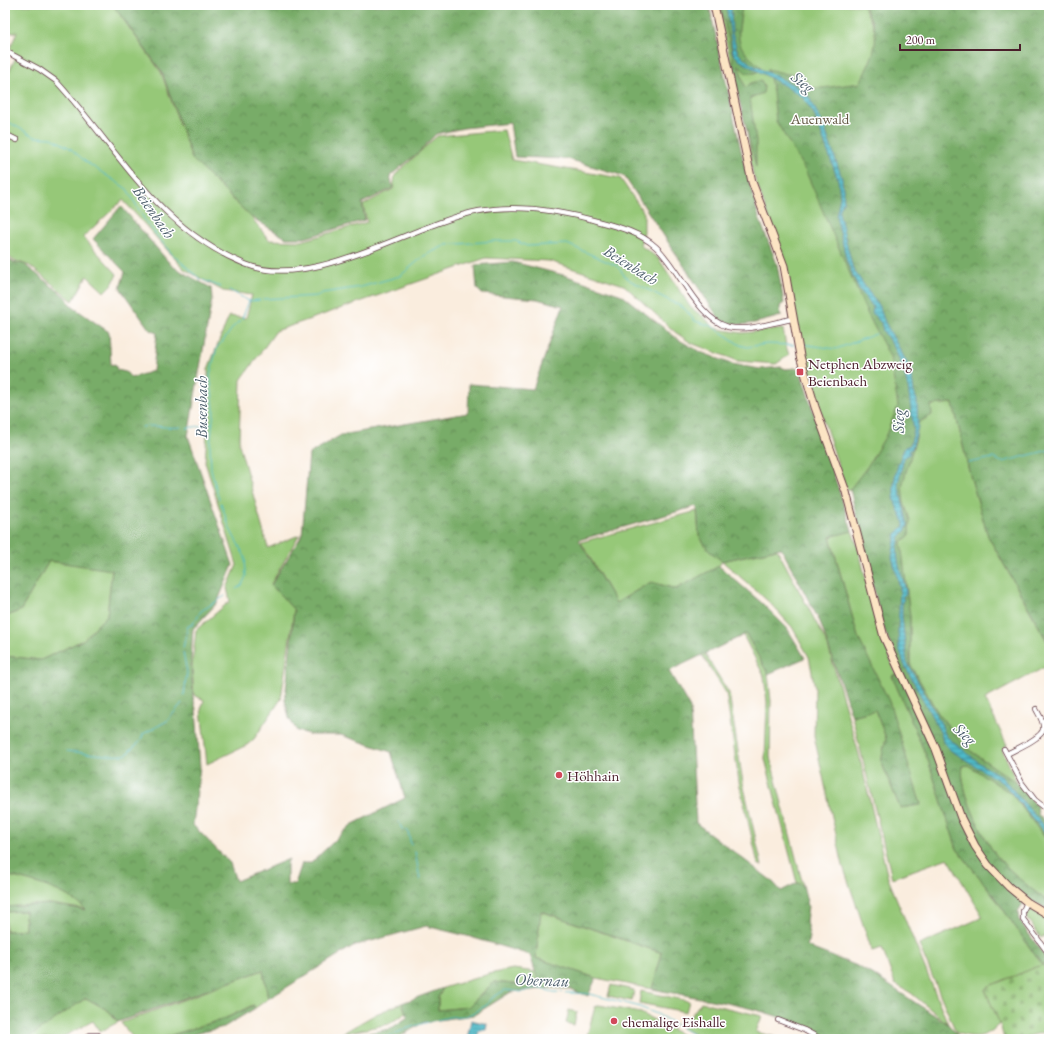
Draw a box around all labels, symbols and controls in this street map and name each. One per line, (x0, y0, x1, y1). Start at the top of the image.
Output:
scale bar (900, 26, 1020, 52)
text: 200 m (906, 32, 936, 48)
water label: Sieg (786, 66, 820, 98)
park label: Auenwald (790, 109, 850, 128)
water label: Beienbach (128, 181, 180, 243)
water label: Beienbach (599, 240, 662, 290)
place label: Netphen Abzweig Beienbach (808, 354, 912, 390)
marker: Netphen Abzweig Beienbach (795, 367, 805, 377)
water label: Busenbach (191, 375, 212, 439)
water label: Sieg (888, 408, 909, 434)
water label: Sieg (948, 718, 982, 751)
place label: Höhhain (567, 766, 619, 785)
marker: Höhhain (554, 770, 564, 780)
water label: Obernau (515, 969, 569, 991)
place label: ehemalige Eishalle (622, 1012, 726, 1031)
marker: ehemalige Eishalle (609, 1016, 619, 1026)

